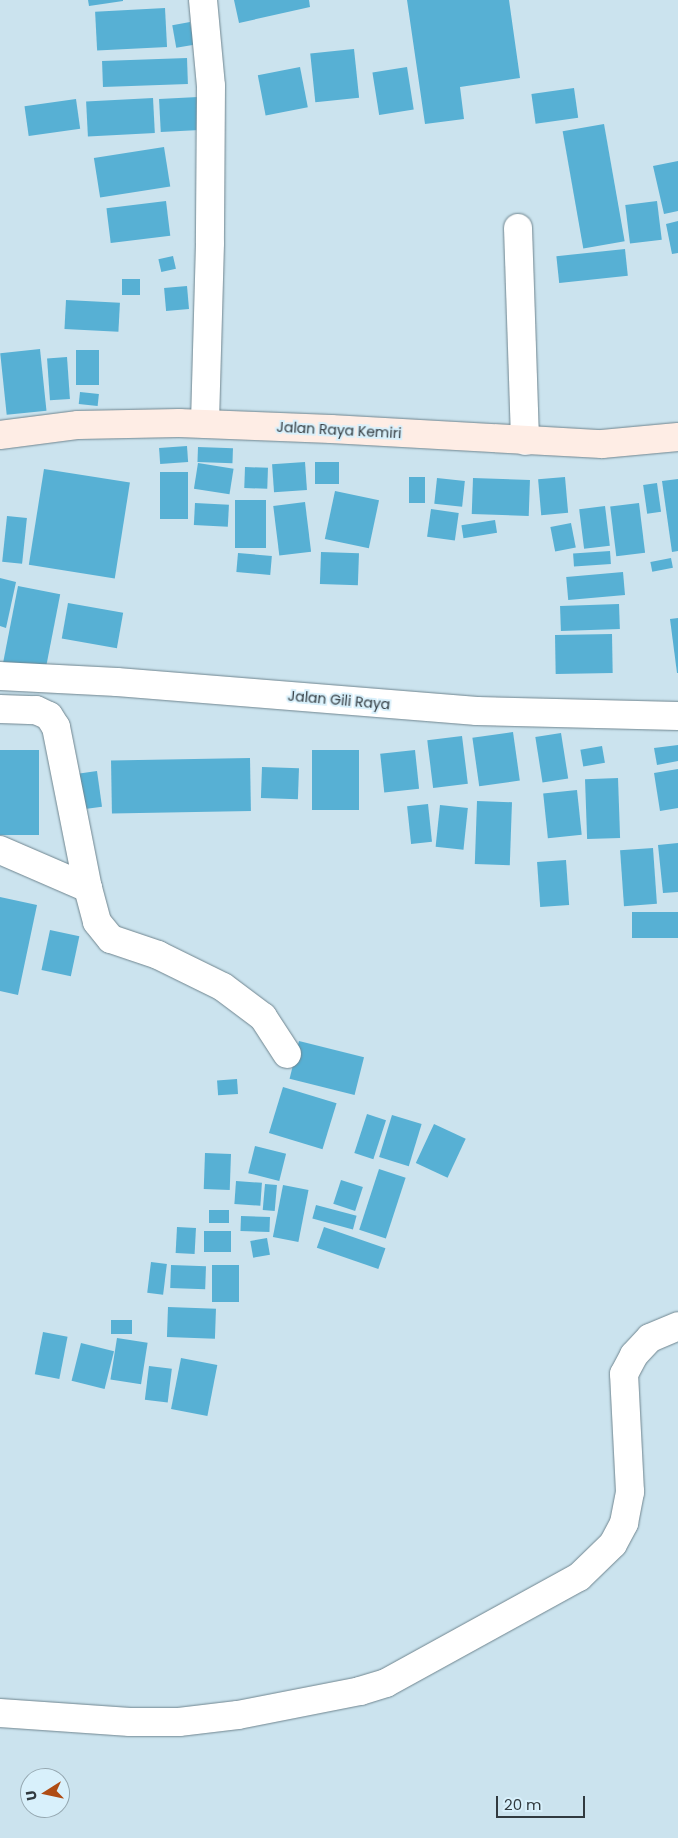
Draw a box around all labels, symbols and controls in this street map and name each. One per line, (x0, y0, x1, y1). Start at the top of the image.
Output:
street label: Jalan Raya Kemiri (276, 418, 402, 442)
street label: Jalan Gili Raya (287, 687, 391, 713)
north arrow (20, 1768, 70, 1818)
scale bar (498, 1786, 587, 1818)
text: U (21, 1789, 42, 1802)
text: 20 m (504, 1794, 542, 1815)

